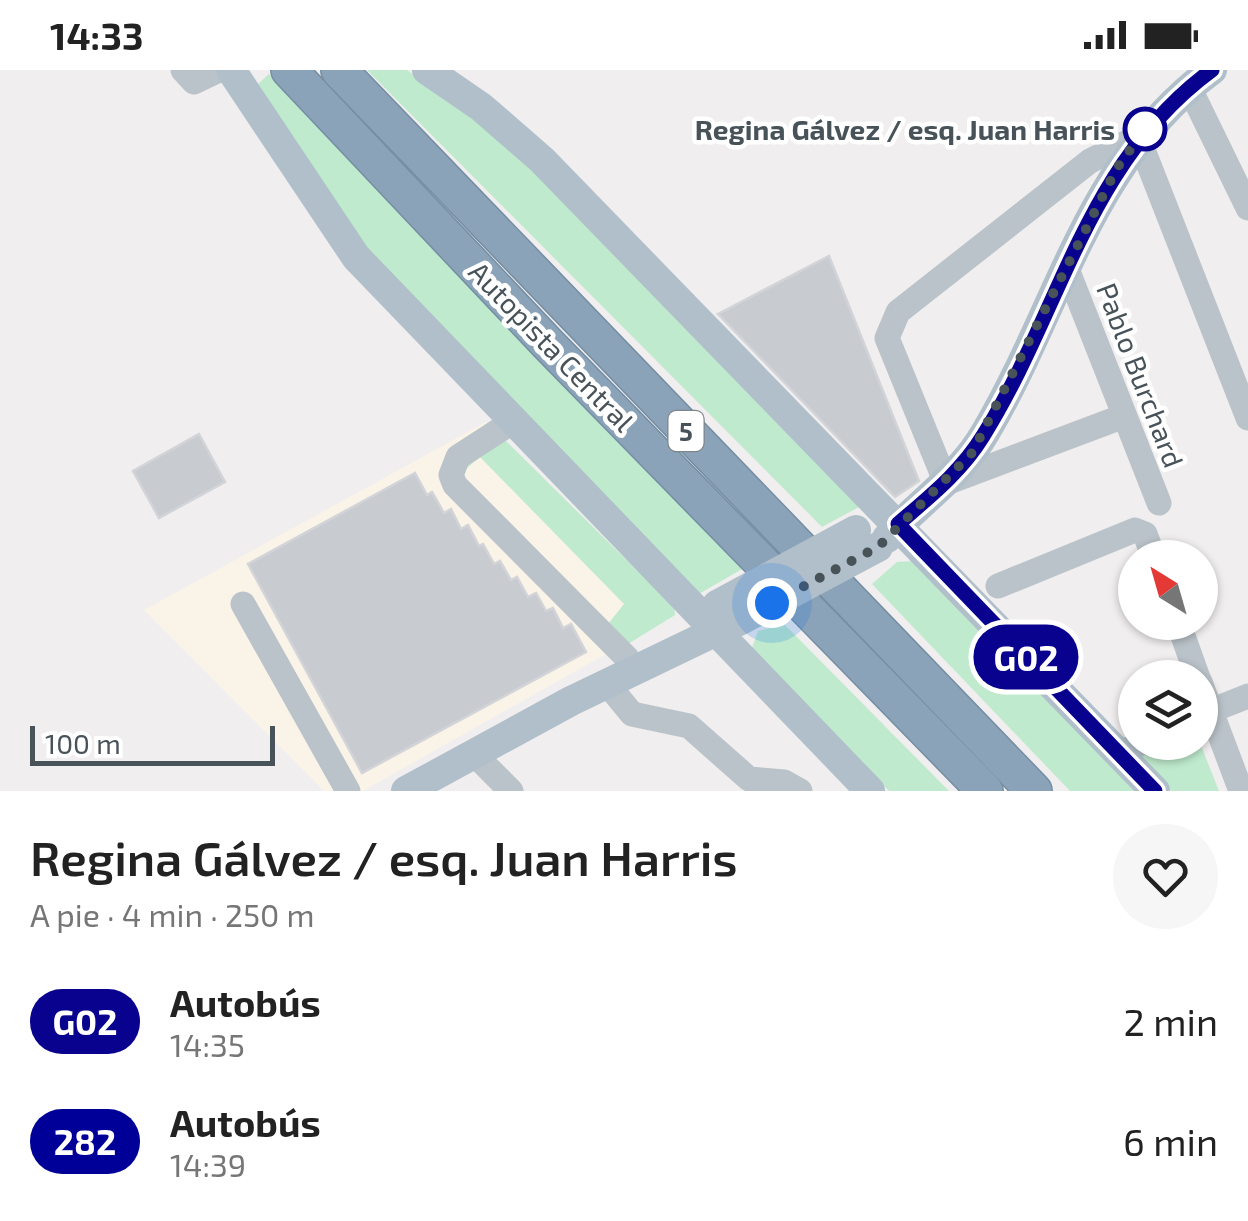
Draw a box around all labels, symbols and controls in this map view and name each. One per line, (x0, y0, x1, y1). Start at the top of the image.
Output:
text: 14:33 (50, 12, 143, 58)
marker: Regina Gálvez / esq. Juan Harris (1124, 108, 1166, 150)
place label: Regina Gálvez / esq. Juan Harris (695, 112, 1115, 146)
street label: Autopista Central (462, 254, 642, 438)
street label: Pablo Burchard (1090, 278, 1192, 472)
road number: 5 (668, 411, 704, 451)
north arrow (1118, 540, 1218, 640)
map controls (1118, 540, 1218, 760)
your location (747, 578, 797, 628)
line badge: G02 (968, 624, 1084, 690)
text: G02 (993, 636, 1059, 678)
button: layers (1118, 660, 1218, 760)
scale bar (30, 721, 275, 766)
text: 100 m (45, 726, 121, 760)
button: heart (1113, 824, 1218, 929)
text: Regina Gálvez / esq. Juan Harris (30, 828, 738, 886)
text: A pie · 4 min · 250 m (30, 895, 315, 933)
text: Autobús (170, 979, 321, 1025)
text: 2 min (1123, 998, 1218, 1044)
text: G02 (52, 1000, 118, 1042)
text: 14:35 (170, 1025, 245, 1063)
text: Autobús (170, 1099, 321, 1145)
text: 6 min (1123, 1118, 1218, 1164)
text: 282 (54, 1120, 116, 1162)
text: 14:39 (170, 1145, 246, 1183)

